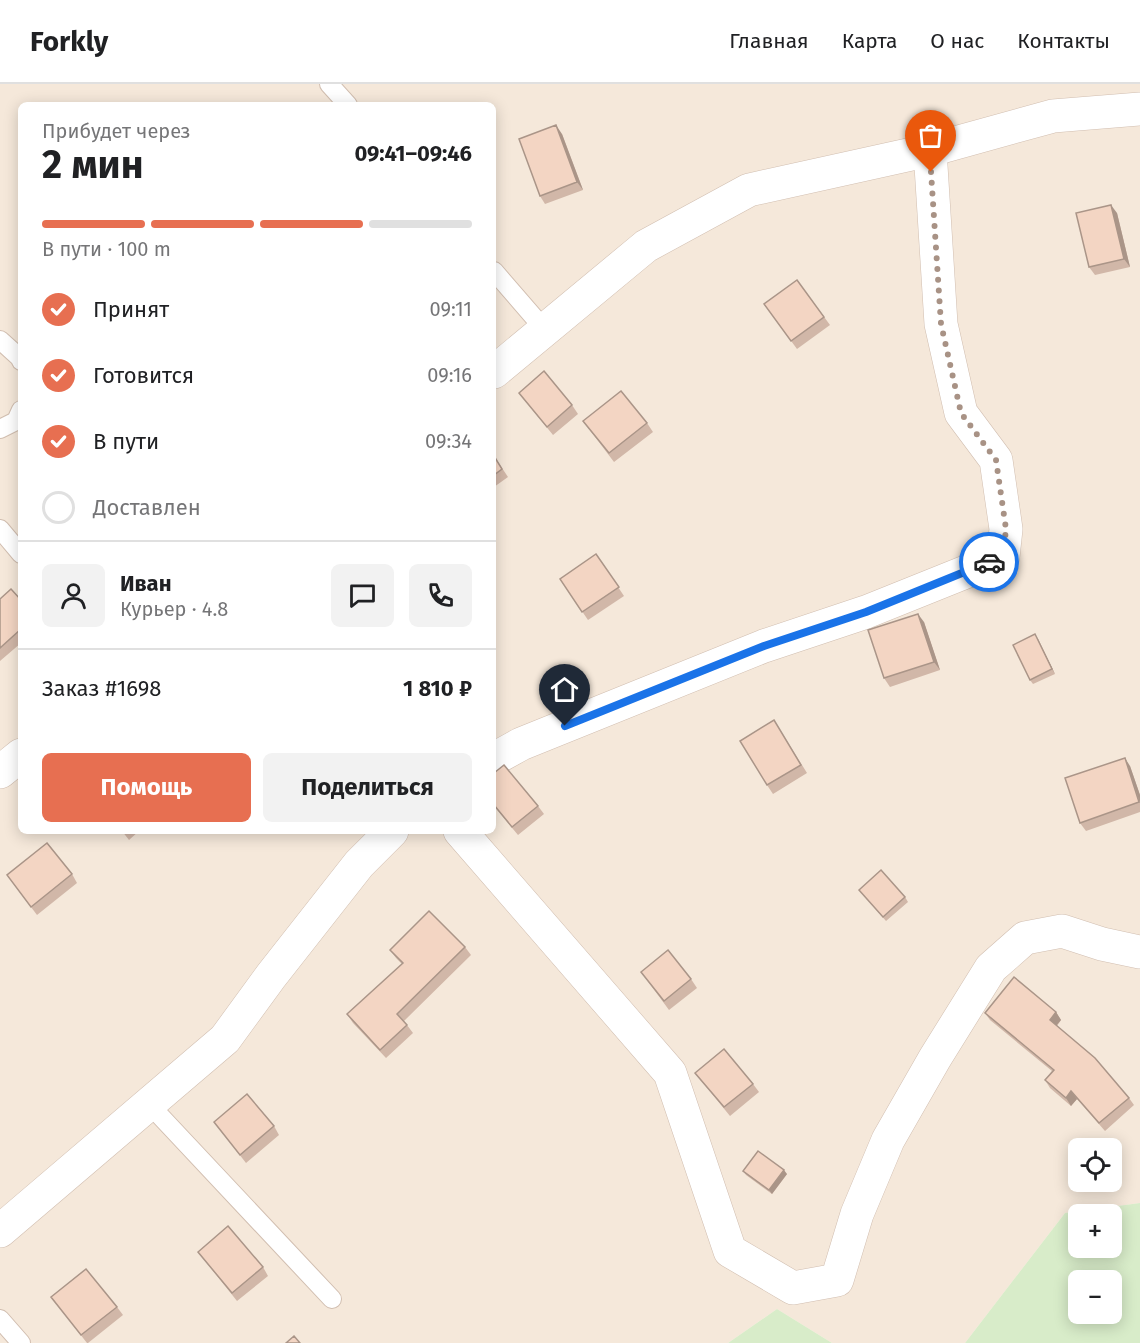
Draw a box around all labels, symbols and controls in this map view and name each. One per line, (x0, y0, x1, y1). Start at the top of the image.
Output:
text: Forkly (30, 25, 108, 58)
text: Главная (729, 28, 809, 54)
text: Карта (842, 28, 897, 54)
text: О нас (930, 28, 984, 54)
text: Контакты (1017, 28, 1110, 54)
pin (905, 110, 956, 172)
text: Прибудет через (42, 119, 191, 143)
icon: bag (914, 119, 947, 152)
text: 09:41–09:46 (354, 140, 472, 167)
text: 2 мин (42, 142, 144, 188)
text: В пути · 100 m (42, 237, 171, 261)
icon: check (42, 293, 75, 326)
text: Принят (93, 296, 169, 323)
text: 09:11 (430, 297, 472, 321)
icon: check (42, 359, 75, 392)
text: Готовится (93, 362, 194, 389)
text: 09:16 (427, 363, 472, 387)
icon: check (42, 425, 75, 458)
text: В пути (93, 428, 159, 455)
text: 09:34 (425, 429, 472, 453)
text: Доставлен (93, 494, 201, 521)
courier (959, 532, 1019, 592)
icon: car (973, 546, 1006, 579)
button: person (42, 564, 105, 627)
button: chat (331, 564, 394, 627)
button: phone (409, 564, 472, 627)
text: Иван (120, 570, 172, 597)
text: Курьер · 4.8 (120, 597, 228, 621)
pin (539, 664, 590, 726)
icon: home (548, 673, 581, 706)
text: Заказ #1698 (42, 675, 161, 702)
text: 1 810 ₽ (403, 675, 472, 702)
button: Помощь (42, 753, 251, 822)
button: Поделиться (263, 753, 472, 822)
map controls (1068, 1138, 1122, 1324)
button: locate (1068, 1138, 1122, 1192)
button: + (1068, 1204, 1122, 1258)
button: − (1068, 1270, 1122, 1324)

